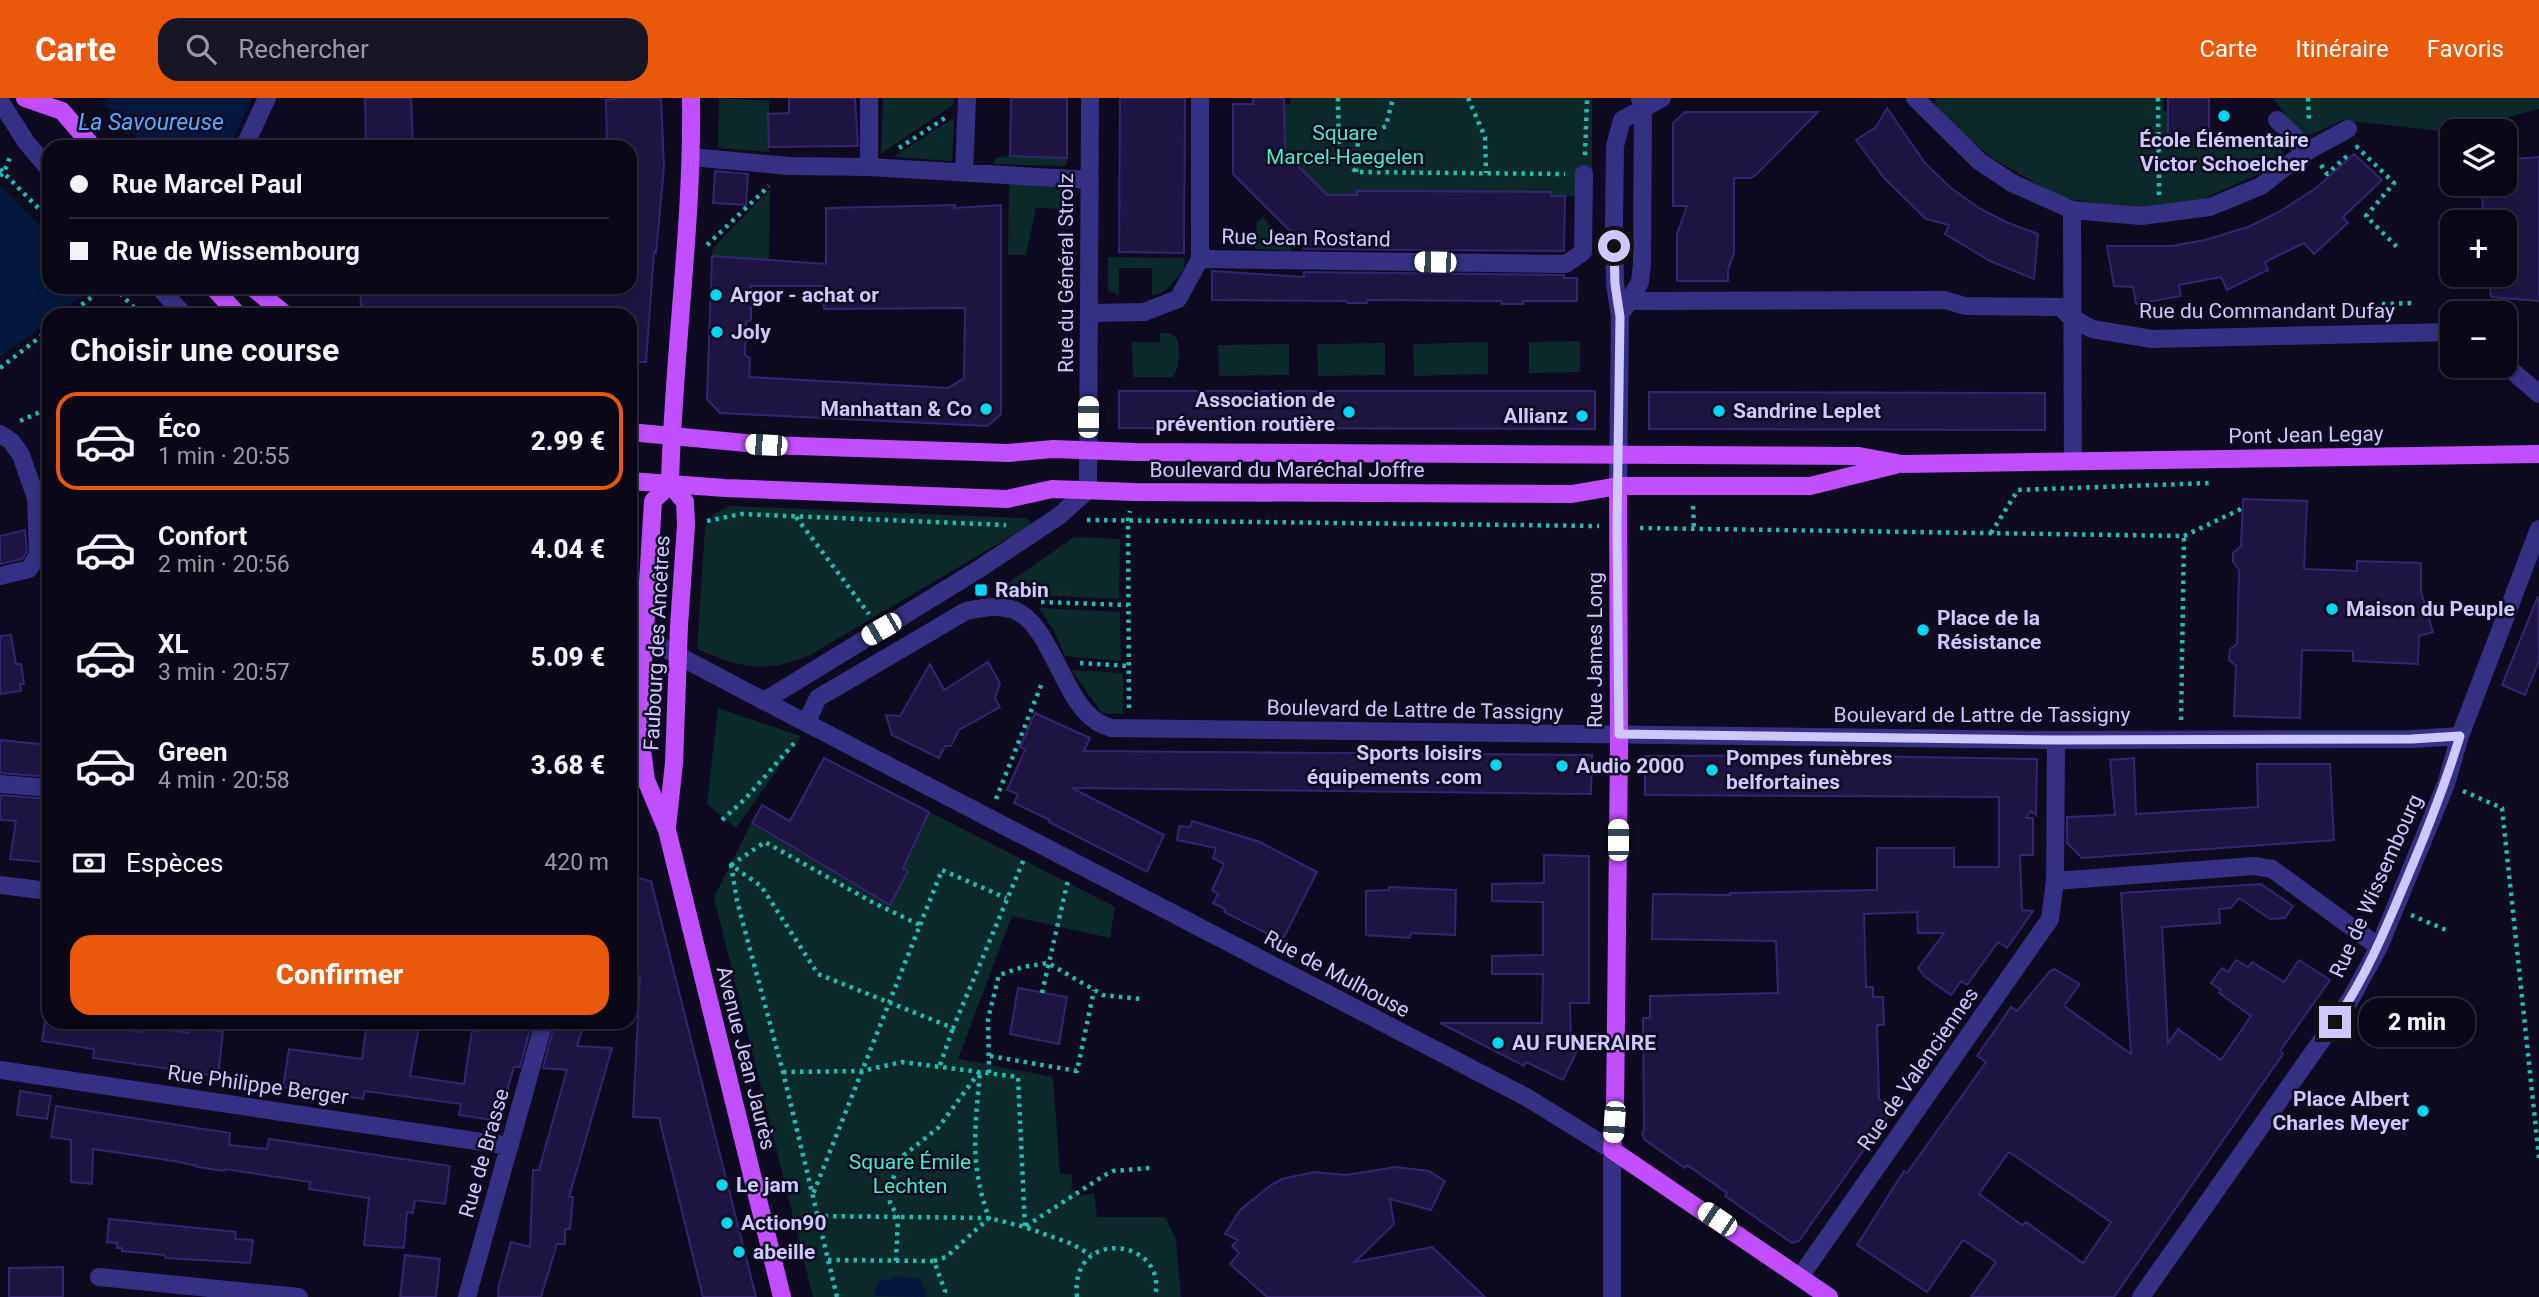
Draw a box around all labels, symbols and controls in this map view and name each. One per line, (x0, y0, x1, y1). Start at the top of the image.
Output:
search box (158, 18, 648, 81)
text: Carte (35, 30, 116, 69)
icon: search (182, 30, 220, 68)
text: Rechercher (238, 34, 369, 64)
text: Carte (2199, 35, 2257, 63)
text: Itinéraire (2295, 35, 2389, 63)
text: Favoris (2427, 35, 2504, 63)
marker: École Élémentaire Victor Schoelcher (2216, 108, 2232, 124)
water label: La Savoureuse (78, 109, 224, 136)
map controls (2440, 119, 2517, 378)
button: layers (2440, 119, 2517, 196)
park label: Square Marcel-Haegelen (1266, 121, 1424, 169)
place label: École Élémentaire Victor Schoelcher (2139, 128, 2309, 176)
text: Rue Marcel Paul (112, 169, 303, 199)
street label: Rue du Général Strolz (1054, 173, 1078, 373)
button: + (2440, 210, 2517, 287)
street label: Rue Jean Rostand (1221, 225, 1391, 251)
route start (1598, 230, 1630, 262)
text: Rue de Wissembourg (112, 236, 360, 266)
car (1414, 251, 1457, 273)
place label: Argor - achat or (730, 283, 879, 307)
marker: Argor - achat or (708, 287, 724, 303)
street label: Rue du Commandant Dufay (2139, 299, 2395, 323)
button: − (2440, 301, 2517, 378)
place label: Joly (731, 320, 771, 344)
marker: Joly (709, 324, 725, 340)
text: Choisir une course (70, 331, 339, 369)
place label: Association de prévention routière (1156, 388, 1335, 436)
car (1078, 396, 1099, 438)
place label: Manhattan & Co (821, 397, 972, 421)
place label: Sandrine Leplet (1733, 399, 1881, 423)
marker: Manhattan & Co (978, 401, 994, 417)
marker: Sandrine Leplet (1711, 403, 1727, 419)
marker: Association de prévention routière (1341, 404, 1357, 420)
place label: Allianz (1504, 404, 1568, 428)
marker: Allianz (1574, 408, 1590, 424)
icon: car (74, 410, 137, 473)
text: Éco (158, 413, 201, 443)
street label: Pont Jean Legay (2228, 422, 2384, 448)
text: 2.99 € (531, 426, 605, 456)
car (745, 433, 788, 457)
text: 1 min · 20:55 (158, 443, 290, 470)
street label: Boulevard du Maréchal Joffre (1149, 458, 1425, 482)
icon: car (74, 518, 137, 581)
text: Confort (158, 521, 247, 551)
text: 4.04 € (531, 534, 605, 564)
street label: Faubourg des Ancêtres (639, 535, 675, 751)
text: 2 min · 20:56 (158, 551, 290, 578)
street label: Rue James Long (1583, 572, 1607, 728)
place label: Rabin (995, 578, 1049, 602)
marker: Rabin (973, 582, 989, 598)
place label: Maison du Peuple (2346, 597, 2515, 621)
marker: Maison du Peuple (2324, 601, 2340, 617)
place label: Place de la Résistance (1937, 606, 2041, 654)
car (858, 609, 905, 649)
marker: Place de la Résistance (1915, 622, 1931, 638)
icon: car (74, 626, 137, 689)
text: XL (158, 629, 189, 659)
text: 5.09 € (531, 642, 605, 672)
text: 3 min · 20:57 (158, 659, 290, 686)
street label: Boulevard de Lattre de Tassigny (1266, 695, 1564, 725)
street label: Boulevard de Lattre de Tassigny (1834, 703, 2130, 727)
icon: car (74, 734, 137, 797)
text: Green (158, 737, 228, 767)
place label: Sports loisirs équipements .com (1307, 741, 1482, 789)
place label: Pompes funèbres belfortaines (1726, 746, 1893, 794)
text: 3.68 € (531, 750, 605, 780)
place label: Audio 2000 (1576, 754, 1684, 778)
marker: Sports loisirs équipements .com (1488, 757, 1504, 773)
marker: Audio 2000 (1554, 758, 1570, 774)
marker: Pompes funèbres belfortaines (1704, 762, 1720, 778)
text: 4 min · 20:58 (158, 767, 290, 794)
street label: Rue de Wissembourg (2325, 791, 2427, 981)
car (1608, 819, 1629, 861)
icon: cash (70, 844, 108, 882)
text: Espèces (126, 848, 223, 878)
text: 420 m (544, 849, 609, 876)
street label: Rue de Mulhouse (1260, 926, 1414, 1022)
button: Confirmer (70, 935, 609, 1015)
street label: Avenue Jean Jaurès (712, 964, 780, 1152)
street label: Rue de Valenciennes (1853, 983, 1983, 1155)
callout: 2 min (2360, 998, 2475, 1046)
route end (2319, 1006, 2351, 1038)
text: 2 min (2388, 1009, 2446, 1036)
place label: AU FUNERAIRE (1512, 1031, 1656, 1055)
marker: AU FUNERAIRE (1490, 1035, 1506, 1051)
street label: Rue Philippe Berger (166, 1060, 350, 1110)
street label: Rue de Brasse (454, 1086, 514, 1220)
place label: Place Albert Charles Meyer (2273, 1087, 2409, 1135)
car (1603, 1100, 1626, 1144)
marker: Place Albert Charles Meyer (2415, 1103, 2431, 1119)
park label: Square Émile Lechten (849, 1150, 971, 1198)
place label: Le jam (736, 1173, 799, 1197)
marker: Le jam (714, 1177, 730, 1193)
car (1694, 1199, 1741, 1239)
place label: Action90 (741, 1211, 826, 1235)
marker: Action90 (719, 1215, 735, 1231)
place label: abeille (753, 1240, 815, 1264)
marker: abeille (731, 1244, 747, 1260)

